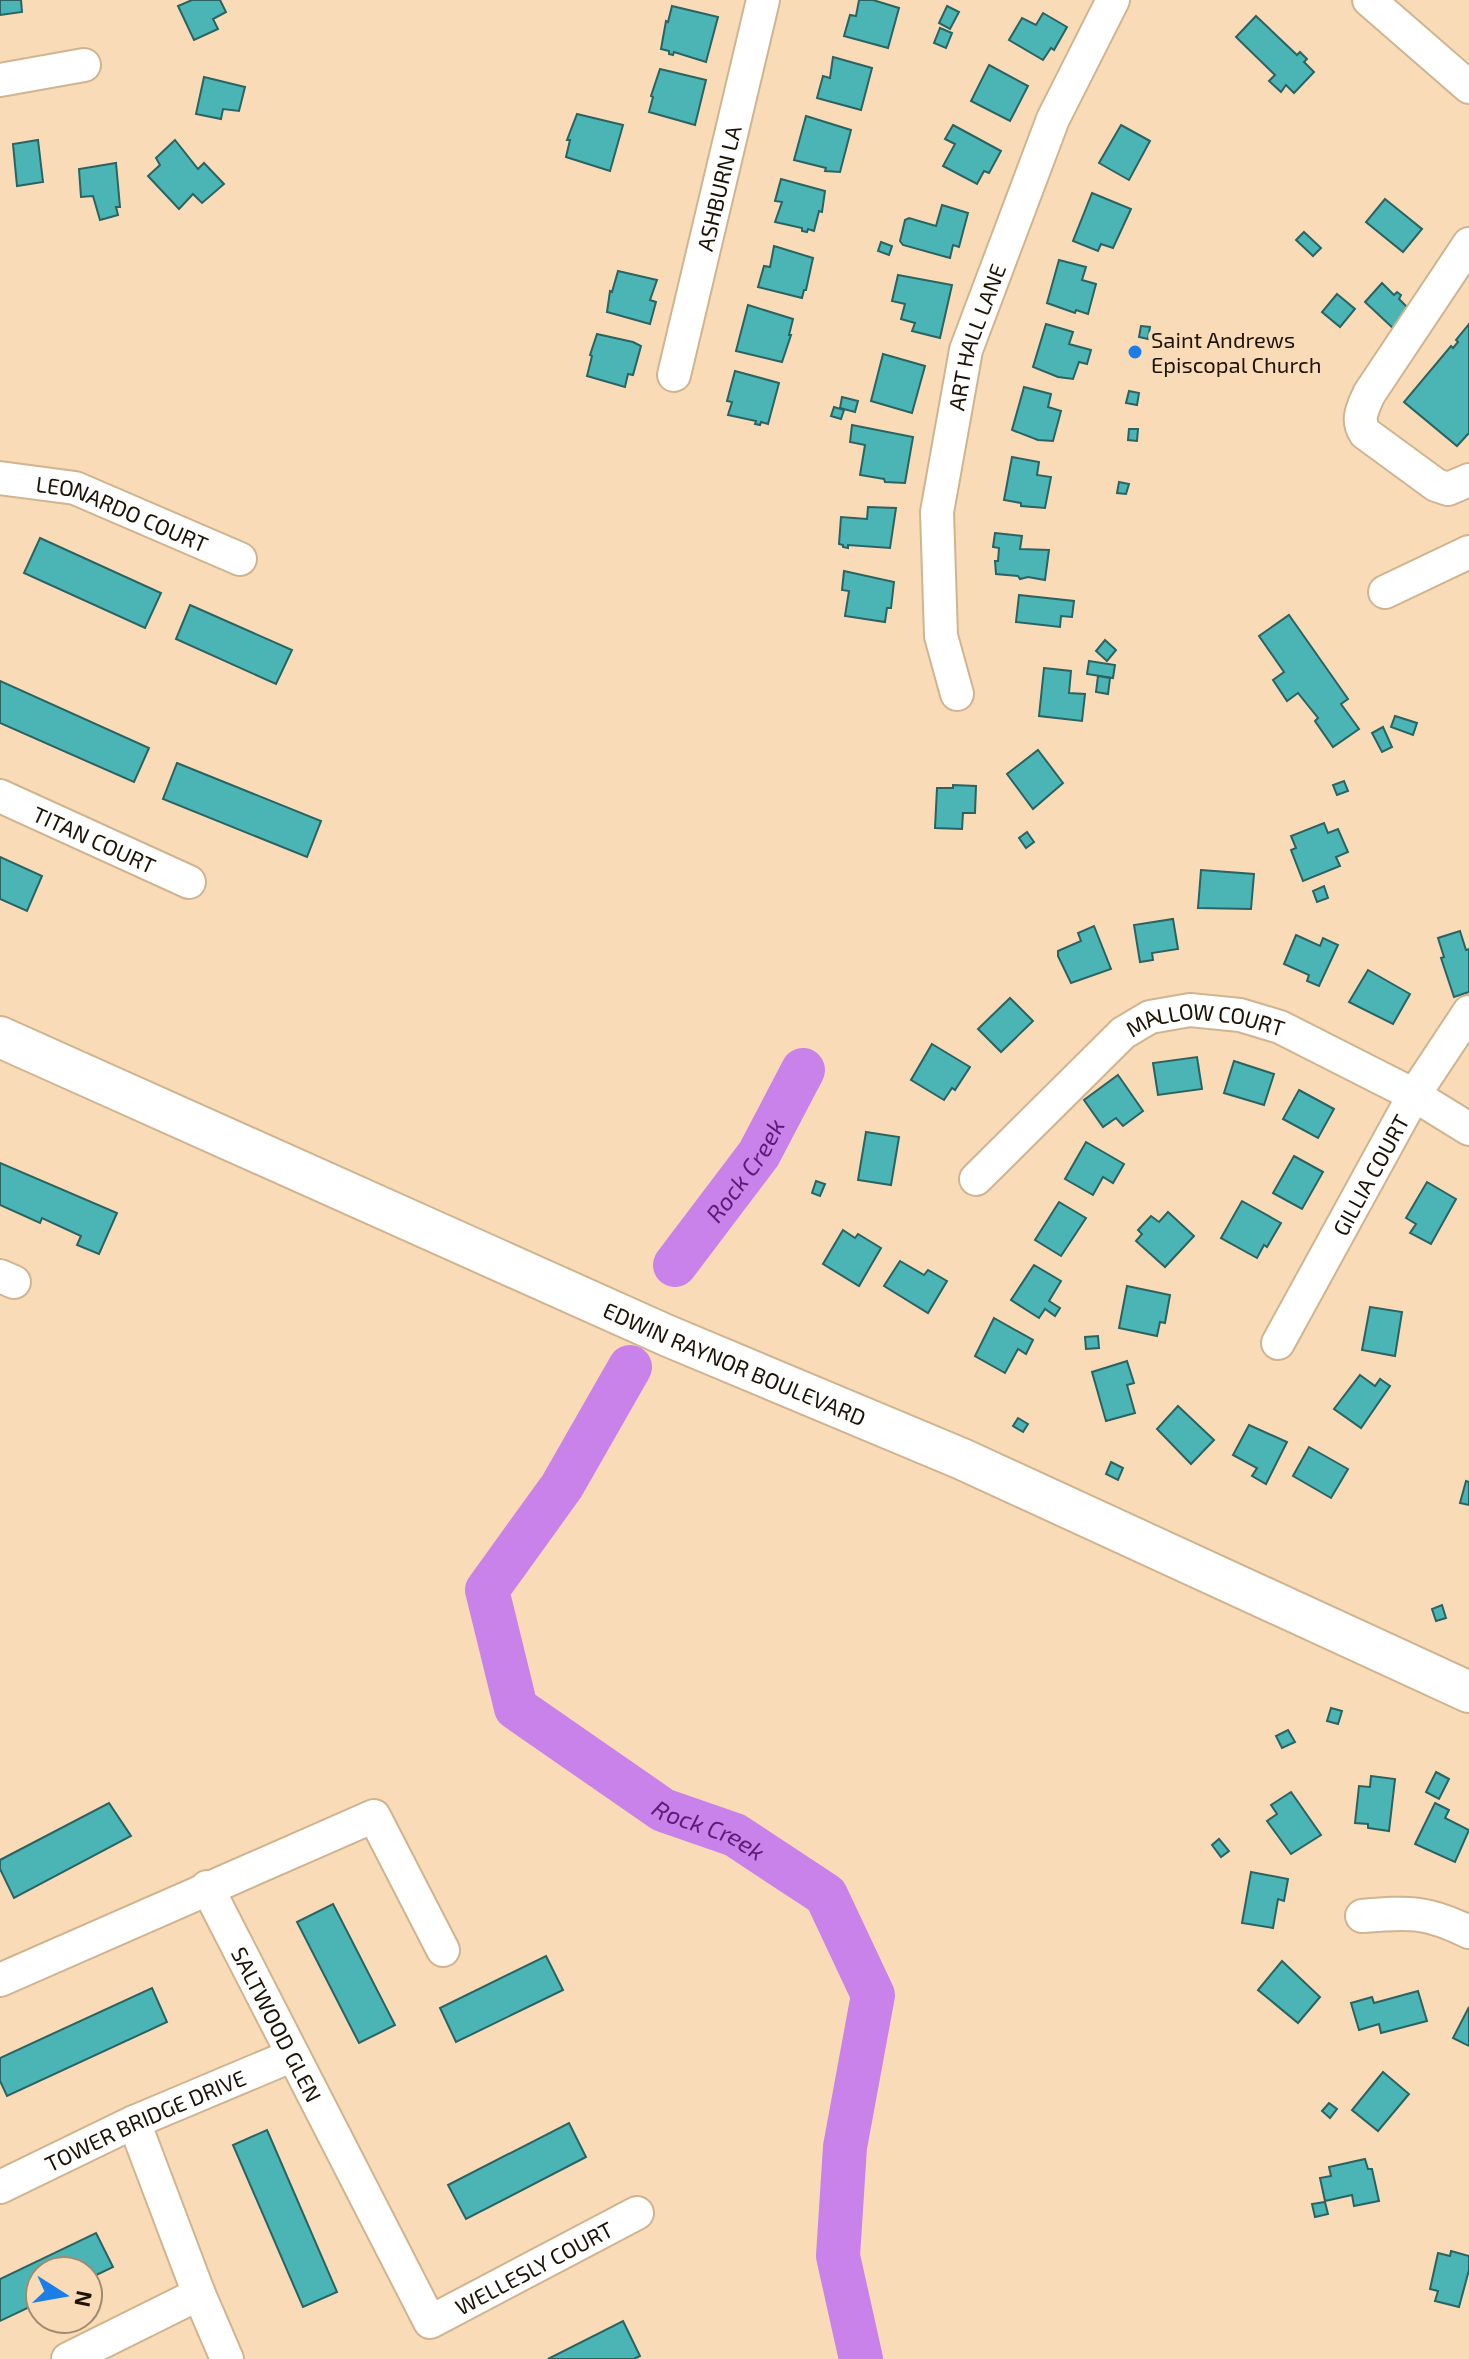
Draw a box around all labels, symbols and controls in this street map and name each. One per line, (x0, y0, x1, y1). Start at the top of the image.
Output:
street label: ASHBURN LA (691, 123, 746, 253)
street label: ART HALL LANE (942, 260, 1010, 412)
place label: Saint Andrews Episcopal Church (1151, 326, 1321, 377)
marker: Saint Andrews Episcopal Church (1126, 343, 1144, 361)
street label: LEONARDO COURT (34, 470, 212, 557)
street label: TITAN COURT (29, 800, 160, 878)
street label: MALLOW COURT (1121, 997, 1288, 1042)
street label: GILLIA COURT (1327, 1110, 1414, 1240)
water label: Rock Creek (699, 1113, 790, 1227)
street label: EDWIN RAYNOR BOULEVARD (600, 1296, 870, 1430)
water label: Rock Creek (647, 1793, 771, 1866)
street label: SALTWOOD GLEN (227, 1942, 328, 2106)
street label: TOWER BRIDGE DRIVE (41, 2064, 249, 2176)
street label: WELLESLY COURT (450, 2215, 617, 2320)
north arrow (24, 2255, 104, 2335)
text: N (70, 2289, 99, 2309)

